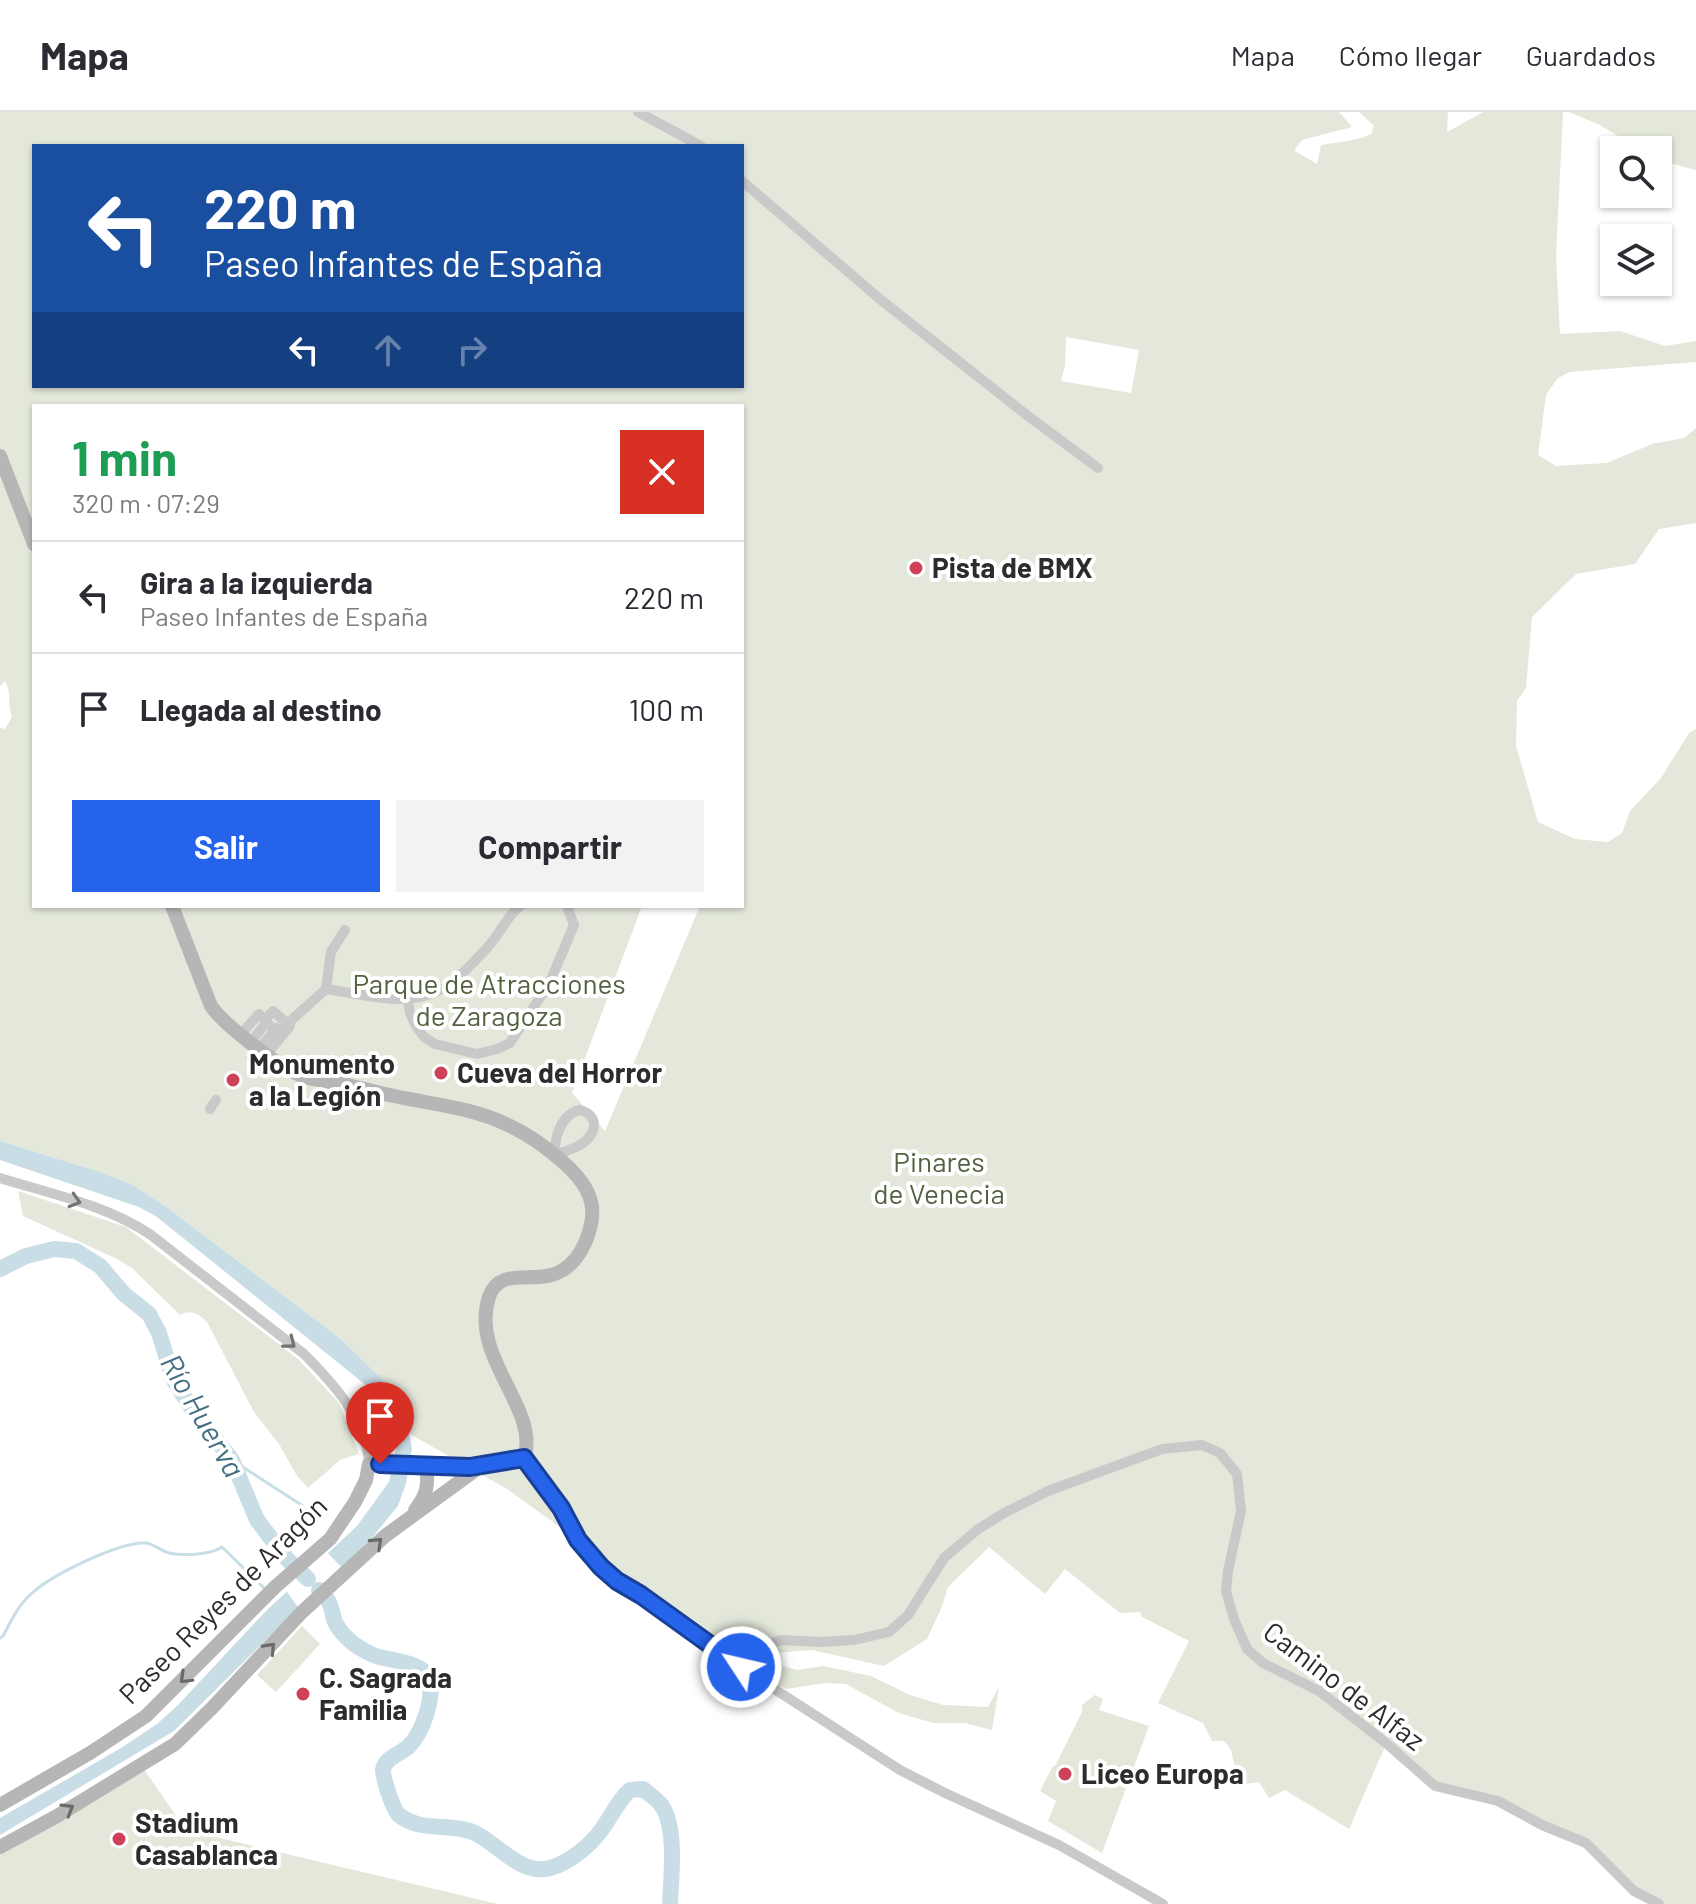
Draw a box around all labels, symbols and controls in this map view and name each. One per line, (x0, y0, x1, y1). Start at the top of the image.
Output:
text: Mapa (40, 32, 129, 78)
text: Mapa (1231, 38, 1295, 72)
text: Cómo llegar (1339, 38, 1482, 72)
text: Guardados (1526, 38, 1656, 72)
map controls (1600, 136, 1672, 296)
button: search (1600, 136, 1672, 208)
text: 220 m (204, 173, 357, 240)
icon: left (72, 176, 176, 280)
button: layers (1600, 224, 1672, 296)
text: Paseo Infantes de España (204, 241, 603, 284)
icon: left (282, 328, 326, 372)
icon: ahead (366, 328, 410, 372)
icon: right (450, 328, 494, 372)
text: 1 min (72, 428, 177, 486)
button: close (620, 430, 704, 514)
text: 320 m · 07:29 (72, 487, 220, 518)
place label: Pista de BMX (932, 550, 1093, 584)
marker: Pista de BMX (907, 559, 925, 577)
text: Gira a la izquierda (140, 564, 373, 600)
icon: left (72, 575, 116, 619)
text: 220 m (624, 579, 704, 615)
text: Paseo Infantes de España (140, 600, 428, 631)
icon: arrive (72, 687, 116, 731)
text: Llegada al destino (140, 691, 382, 727)
text: 100 m (629, 691, 704, 727)
button: Salir (72, 800, 380, 892)
button: Compartir (396, 800, 704, 892)
park label: Parque de Atracciones de Zaragoza (352, 966, 626, 1032)
place label: Monumento a la Legión (249, 1046, 395, 1112)
place label: Cueva del Horror (457, 1055, 662, 1089)
marker: Cueva del Horror (432, 1064, 450, 1082)
marker: Monumento a la Legión (224, 1071, 242, 1089)
park label: Pinares de Venecia (873, 1144, 1005, 1210)
one-way arrow (67, 1192, 81, 1208)
one-way arrow (281, 1333, 295, 1348)
water label: Río Huerva (154, 1347, 253, 1483)
pin (346, 1382, 414, 1464)
icon: arrive (358, 1394, 402, 1438)
street label: Paseo Reyes de Aragón (111, 1488, 333, 1710)
one-way arrow (368, 1538, 382, 1553)
street label: Camino de Alfaz (1257, 1614, 1432, 1757)
position arrow (699, 1625, 783, 1709)
one-way arrow (260, 1643, 275, 1657)
place label: C. Sagrada Familia (319, 1660, 452, 1726)
one-way arrow (180, 1668, 194, 1683)
marker: C. Sagrada Familia (294, 1685, 312, 1703)
place label: Liceo Europa (1081, 1756, 1244, 1790)
marker: Liceo Europa (1056, 1765, 1074, 1783)
one-way arrow (59, 1803, 74, 1819)
place label: Stadium Casablanca (135, 1805, 278, 1871)
marker: Stadium Casablanca (110, 1830, 128, 1848)

